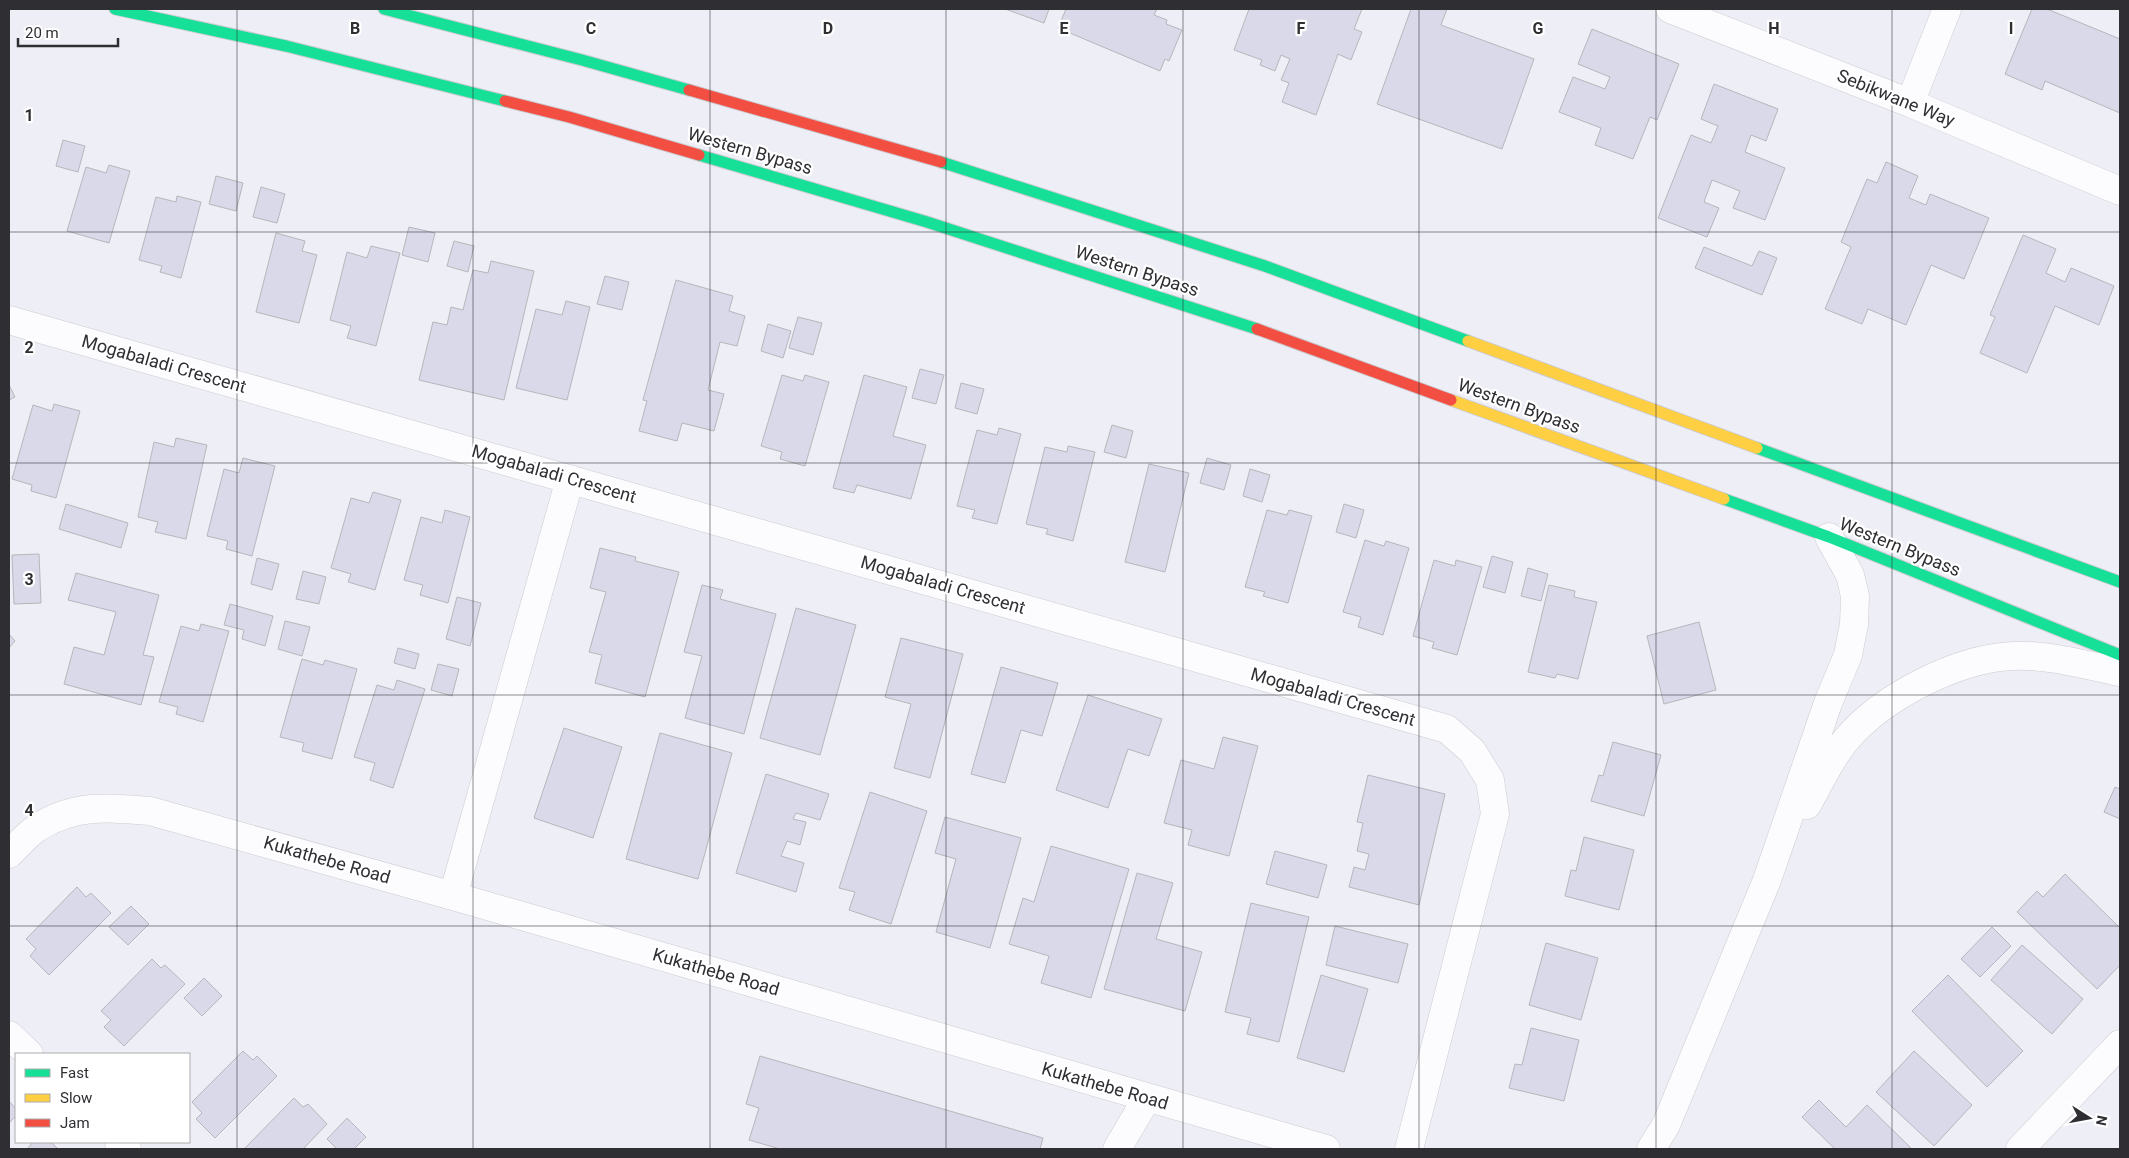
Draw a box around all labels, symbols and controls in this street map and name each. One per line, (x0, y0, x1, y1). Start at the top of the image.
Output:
scale bar (18, 15, 118, 47)
text: B (350, 19, 360, 38)
text: C (586, 19, 596, 38)
text: D (823, 19, 833, 38)
text: E (1060, 19, 1069, 38)
text: F (1297, 19, 1306, 38)
text: G (1533, 19, 1544, 38)
text: H (1768, 19, 1780, 38)
text: I (2009, 19, 2013, 38)
text: 20 m (25, 24, 59, 42)
street label: Sebikwane Way (1834, 64, 1958, 131)
text: 1 (24, 106, 34, 125)
street label: Western Bypass (685, 123, 815, 178)
street label: Western Bypass (1073, 241, 1202, 300)
street label: Mogabaladi Crescent (79, 330, 249, 397)
text: 2 (24, 338, 34, 357)
street label: Western Bypass (1455, 374, 1583, 437)
street label: Mogabaladi Crescent (469, 440, 639, 507)
street label: Western Bypass (1837, 513, 1964, 580)
street label: Mogabaladi Crescent (858, 551, 1028, 618)
text: 3 (24, 570, 34, 589)
street label: Mogabaladi Crescent (1248, 663, 1418, 730)
text: 4 (24, 801, 34, 820)
street label: Kukathebe Road (261, 831, 393, 888)
street label: Kukathebe Road (650, 943, 782, 1000)
legend (15, 1053, 190, 1143)
street label: Kukathebe Road (1039, 1057, 1171, 1114)
text: Fast (60, 1064, 89, 1082)
text: Slow (60, 1089, 92, 1107)
north arrow (2064, 1093, 2114, 1143)
text: Jam (60, 1114, 90, 1132)
text: N (2093, 1114, 2111, 1127)

